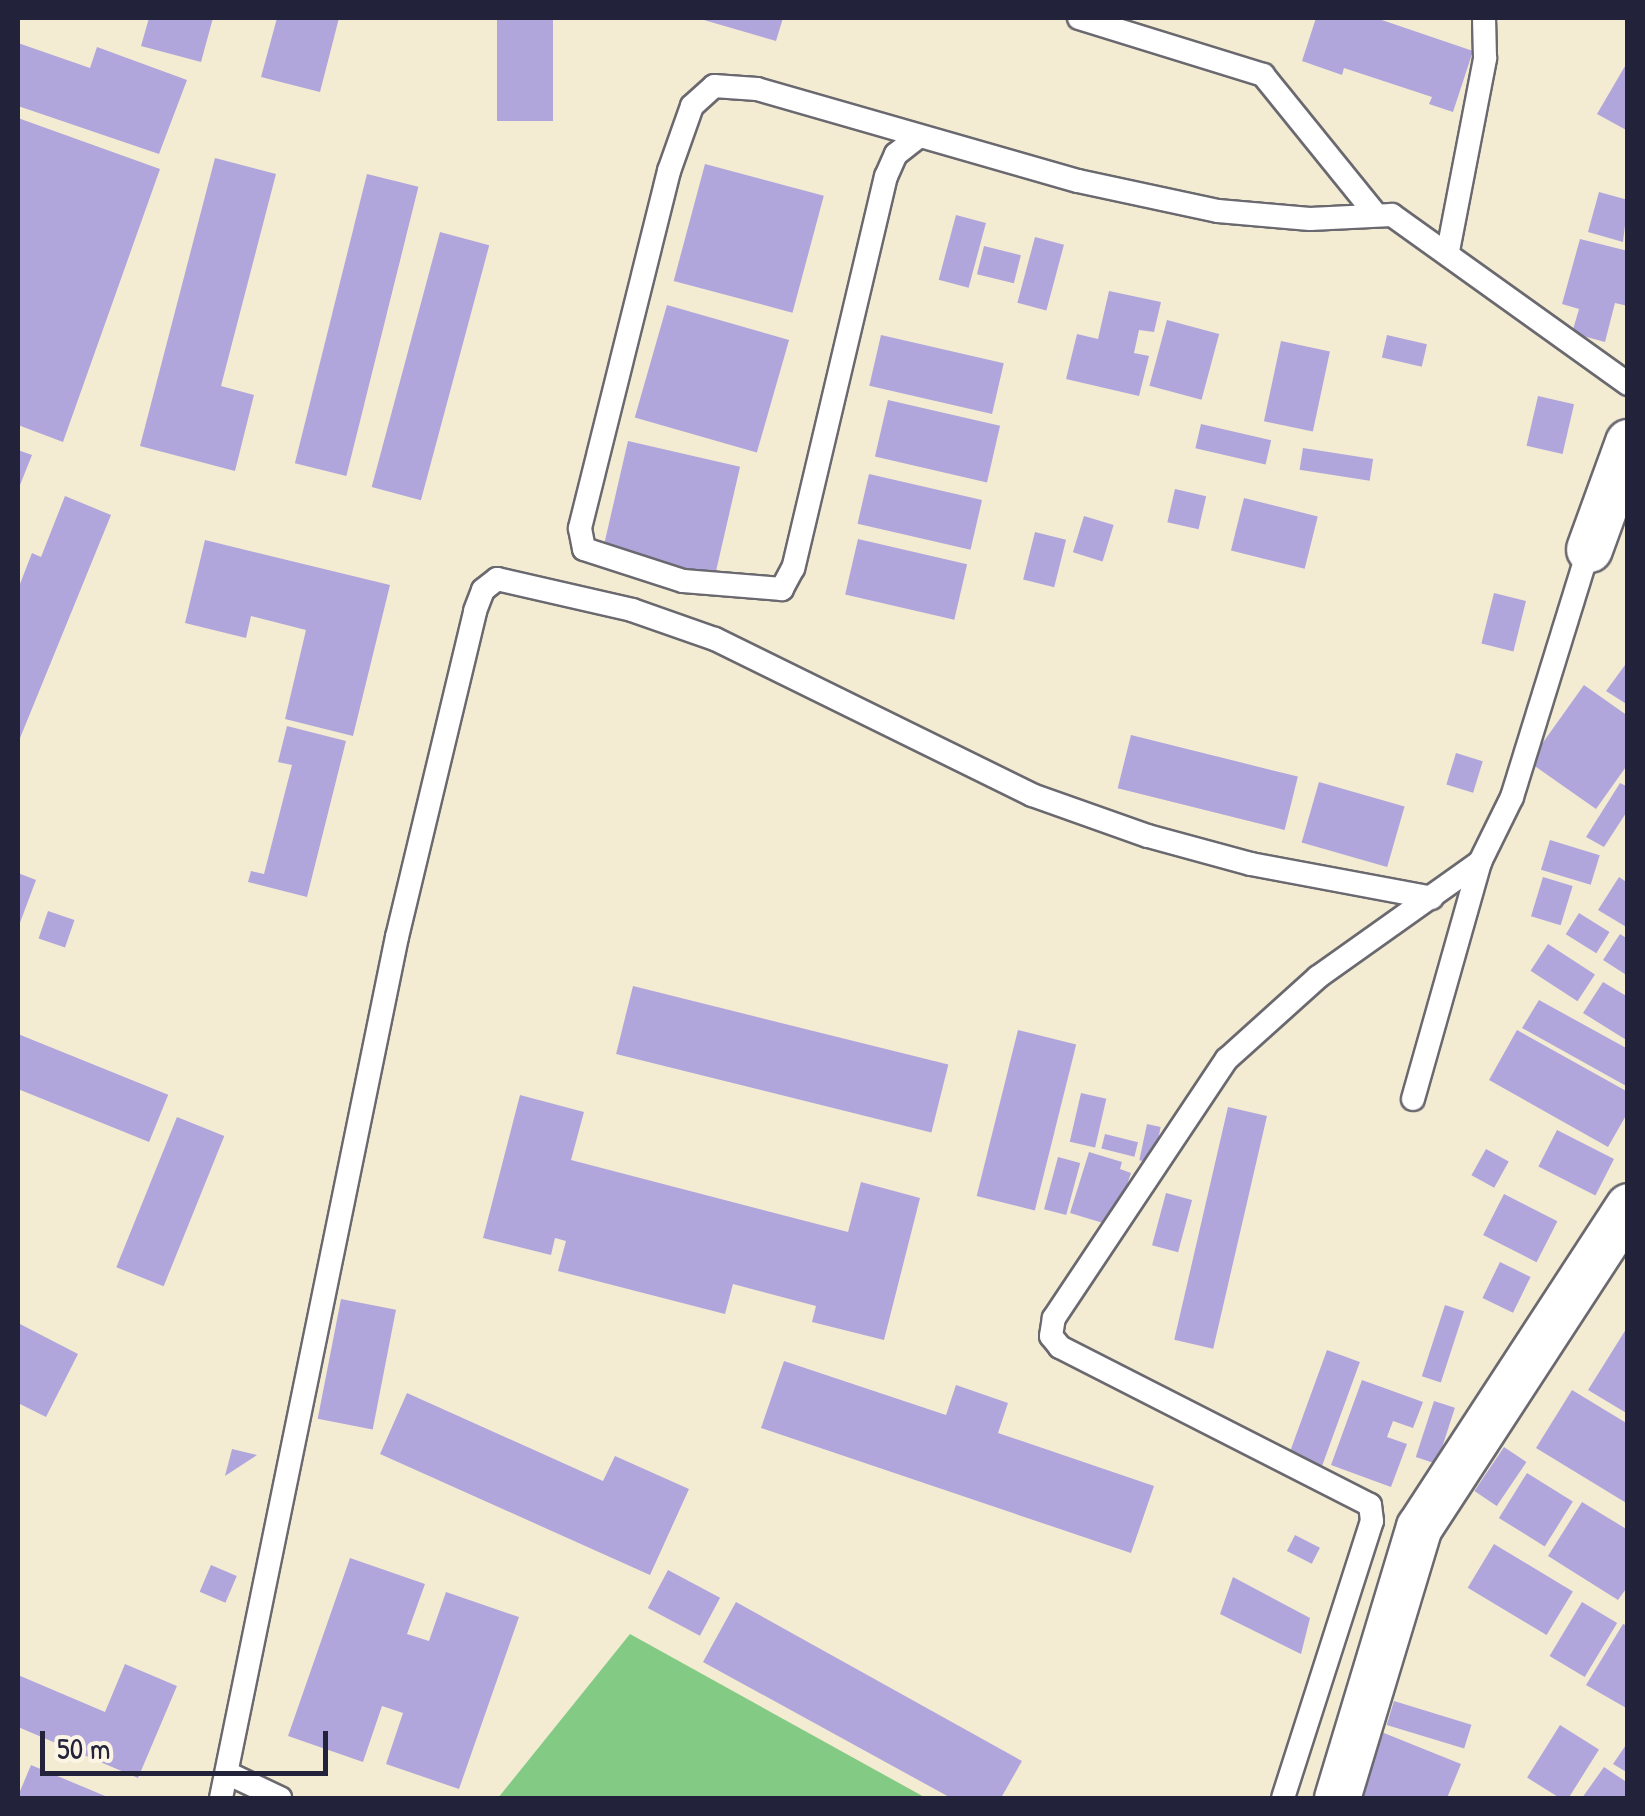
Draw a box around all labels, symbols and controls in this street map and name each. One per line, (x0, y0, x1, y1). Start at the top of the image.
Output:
scale bar (45, 1711, 332, 1773)
text: 50 m (57, 1728, 110, 1768)

